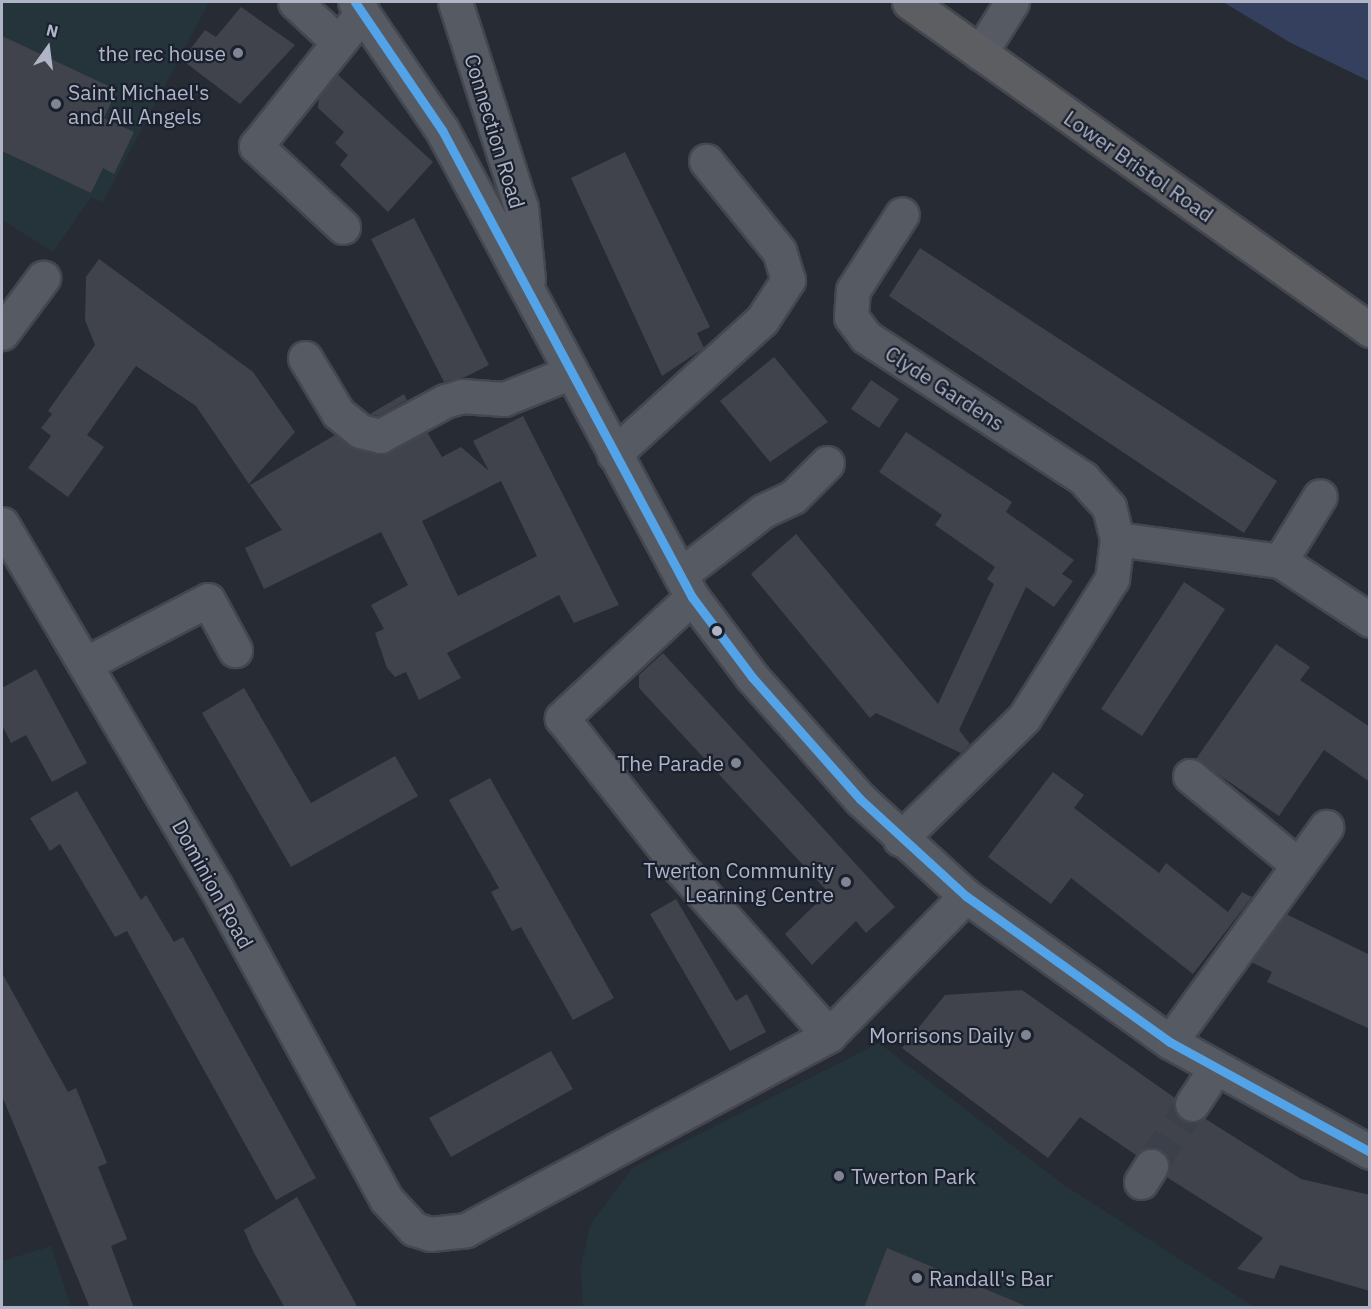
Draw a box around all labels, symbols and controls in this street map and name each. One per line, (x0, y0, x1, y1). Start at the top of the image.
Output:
north arrow (18, 18, 78, 78)
text: N (44, 19, 60, 42)
place label: the rec house (98, 40, 226, 66)
marker: the rec house (231, 46, 245, 60)
street label: Connection Road (460, 51, 530, 211)
place label: Saint Michael's and All Angels (68, 79, 209, 129)
marker: Saint Michael's and All Angels (49, 97, 63, 111)
street label: Lower Bristol Road (1059, 105, 1219, 227)
street label: Clyde Gardens (881, 340, 1009, 436)
unlabelled marker (711, 625, 723, 637)
place label: The Parade (617, 750, 724, 776)
marker: The Parade (729, 756, 743, 770)
street label: Dominion Road (167, 815, 259, 953)
place label: Twerton Community Learning Centre (643, 857, 834, 907)
marker: Twerton Community Learning Centre (839, 875, 853, 889)
place label: Morrisons Daily (869, 1022, 1014, 1048)
marker: Morrisons Daily (1019, 1028, 1033, 1042)
place label: Twerton Park (851, 1163, 976, 1189)
marker: Twerton Park (832, 1169, 846, 1183)
place label: Randall's Bar (929, 1265, 1053, 1291)
marker: Randall's Bar (910, 1271, 924, 1285)

